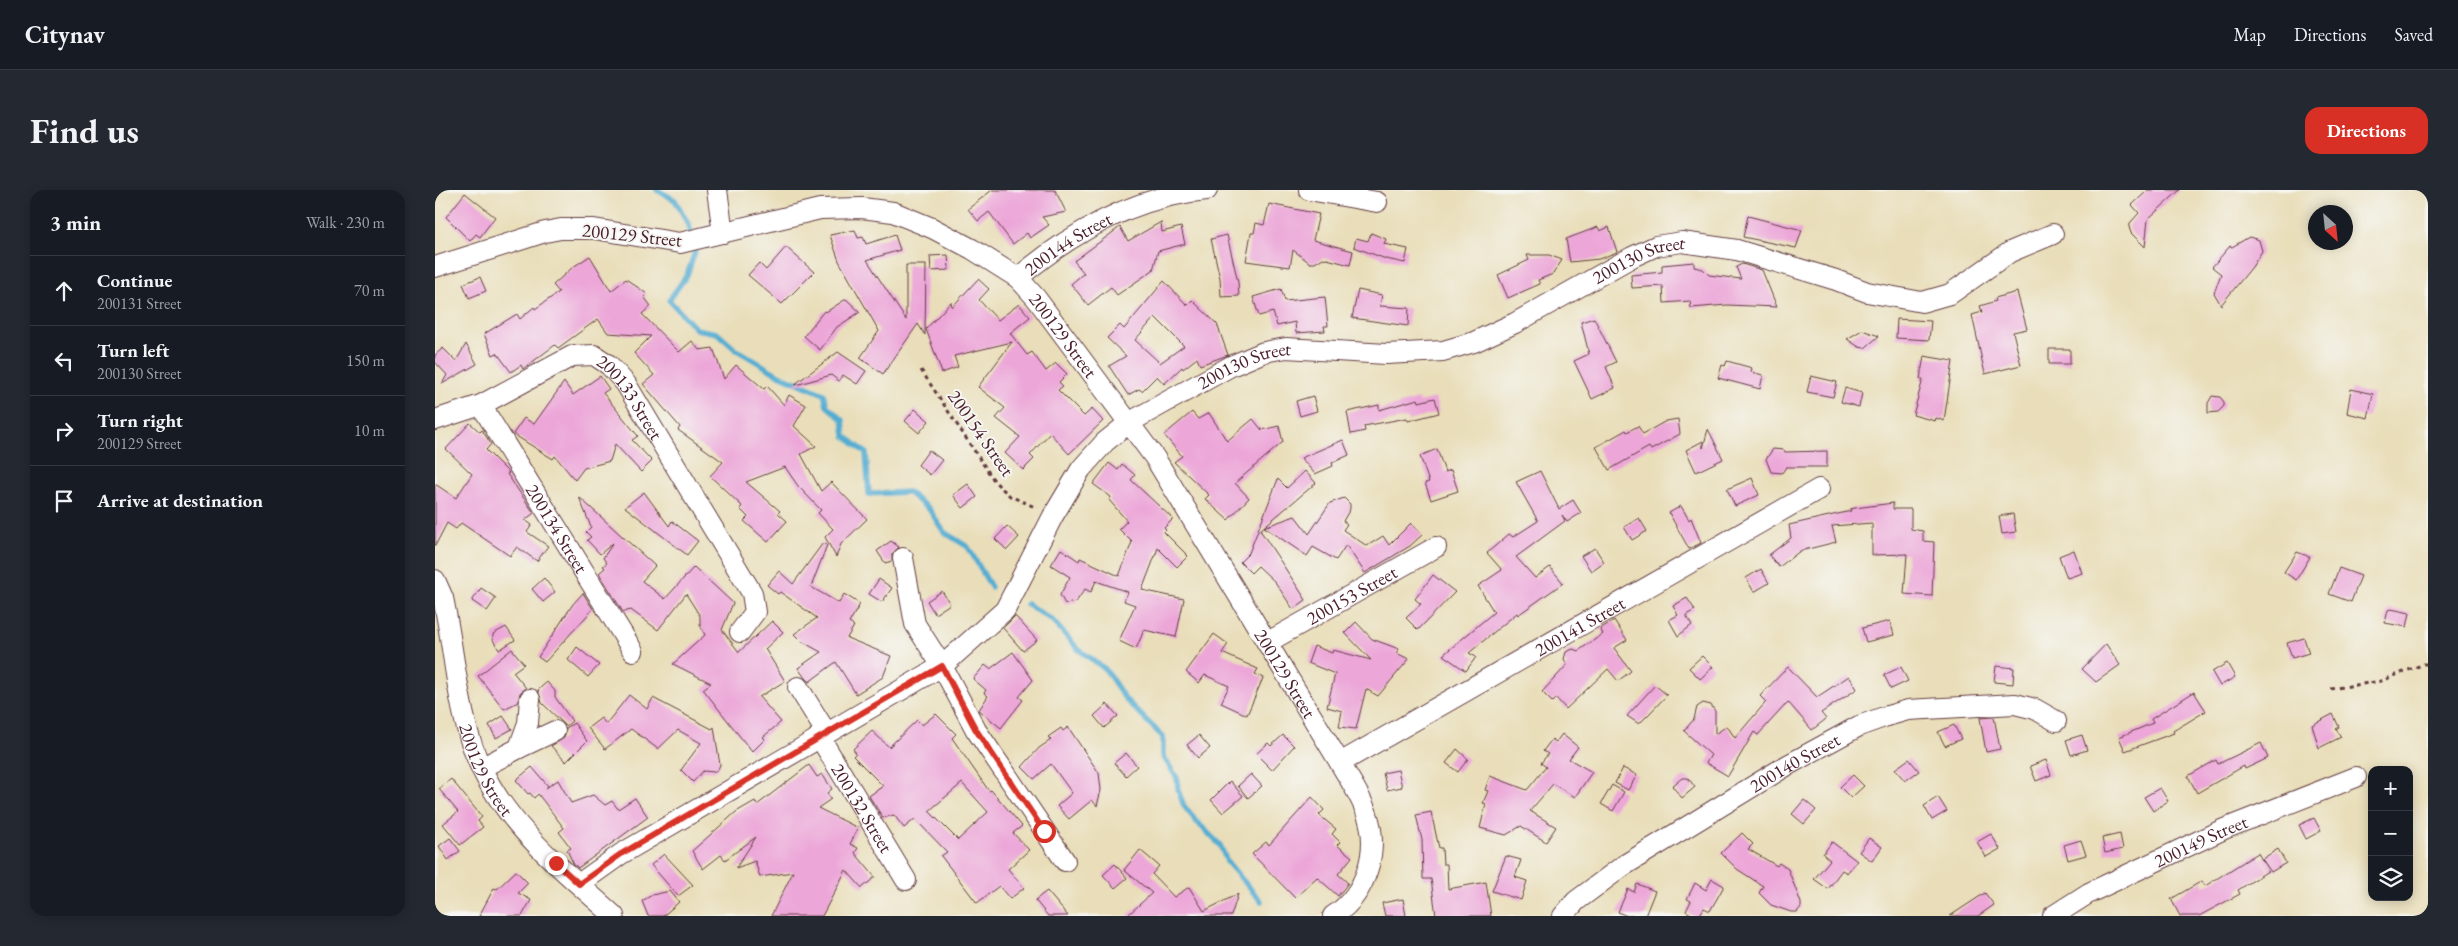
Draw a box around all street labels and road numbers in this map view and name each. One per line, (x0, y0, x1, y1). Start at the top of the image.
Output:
street label: 200144 Street (1018, 205, 1116, 281)
street label: 200129 Street (581, 217, 683, 253)
street label: 200130 Street (1587, 229, 1687, 290)
street label: 200129 Street (1024, 287, 1104, 383)
street label: 200130 Street (1193, 335, 1292, 395)
street label: 200133 Street (592, 348, 669, 444)
street label: 200154 Street (942, 385, 1020, 481)
street label: 200134 Street (520, 479, 594, 578)
street label: 200153 Street (1302, 559, 1401, 630)
street label: 200141 Street (1530, 590, 1629, 662)
street label: 200129 Street (1249, 624, 1322, 723)
street label: 200129 Street (454, 721, 519, 821)
street label: 200140 Street (1745, 726, 1844, 798)
street label: 200132 Street (826, 758, 899, 857)
street label: 200149 Street (2150, 809, 2251, 873)

